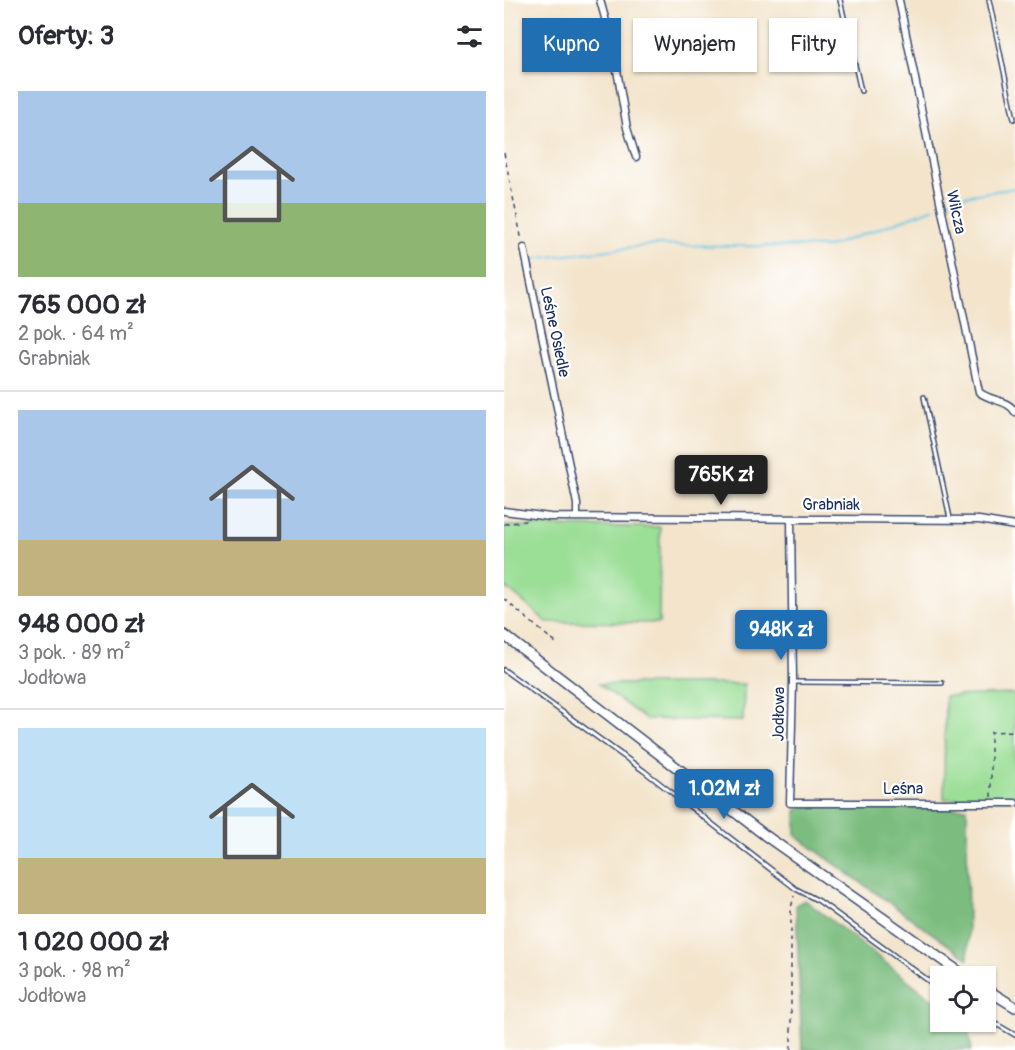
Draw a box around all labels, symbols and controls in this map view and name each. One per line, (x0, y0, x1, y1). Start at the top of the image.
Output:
chip: Kupno (522, 18, 621, 72)
chip: Wynajem (633, 18, 757, 72)
chip: Filtry (769, 18, 857, 72)
text: Oferty: 3 (18, 20, 114, 52)
icon: filters (453, 20, 486, 53)
icon: home (198, 130, 306, 238)
street label: Wilcza (942, 188, 970, 236)
street label: Leśne Osiedle (536, 285, 574, 379)
text: 765 000 zł (18, 289, 146, 321)
text: 2 pok. · 64 m² (18, 321, 134, 346)
text: Grabniak (18, 346, 90, 371)
icon: home (198, 449, 306, 557)
pin: 765K zł (666, 455, 776, 506)
text: 765K zł (689, 462, 753, 487)
street label: Grabniak (802, 495, 860, 515)
text: 948 000 zł (18, 608, 144, 640)
pin: 948K zł (726, 610, 836, 661)
text: 948K zł (749, 617, 813, 642)
text: 3 pok. · 89 m² (18, 640, 131, 665)
text: Jodłowa (18, 665, 86, 690)
street label: Jodłowa (769, 686, 789, 742)
icon: home (198, 767, 306, 875)
pin: 1.02M zł (662, 769, 786, 820)
text: 1.02M zł (688, 776, 760, 801)
street label: Leśna (883, 779, 923, 799)
text: 1 020 000 zł (18, 926, 168, 958)
text: 3 pok. · 98 m² (18, 958, 131, 983)
map controls (930, 966, 996, 1032)
button: locate (930, 966, 996, 1032)
text: Jodłowa (18, 983, 86, 1008)

